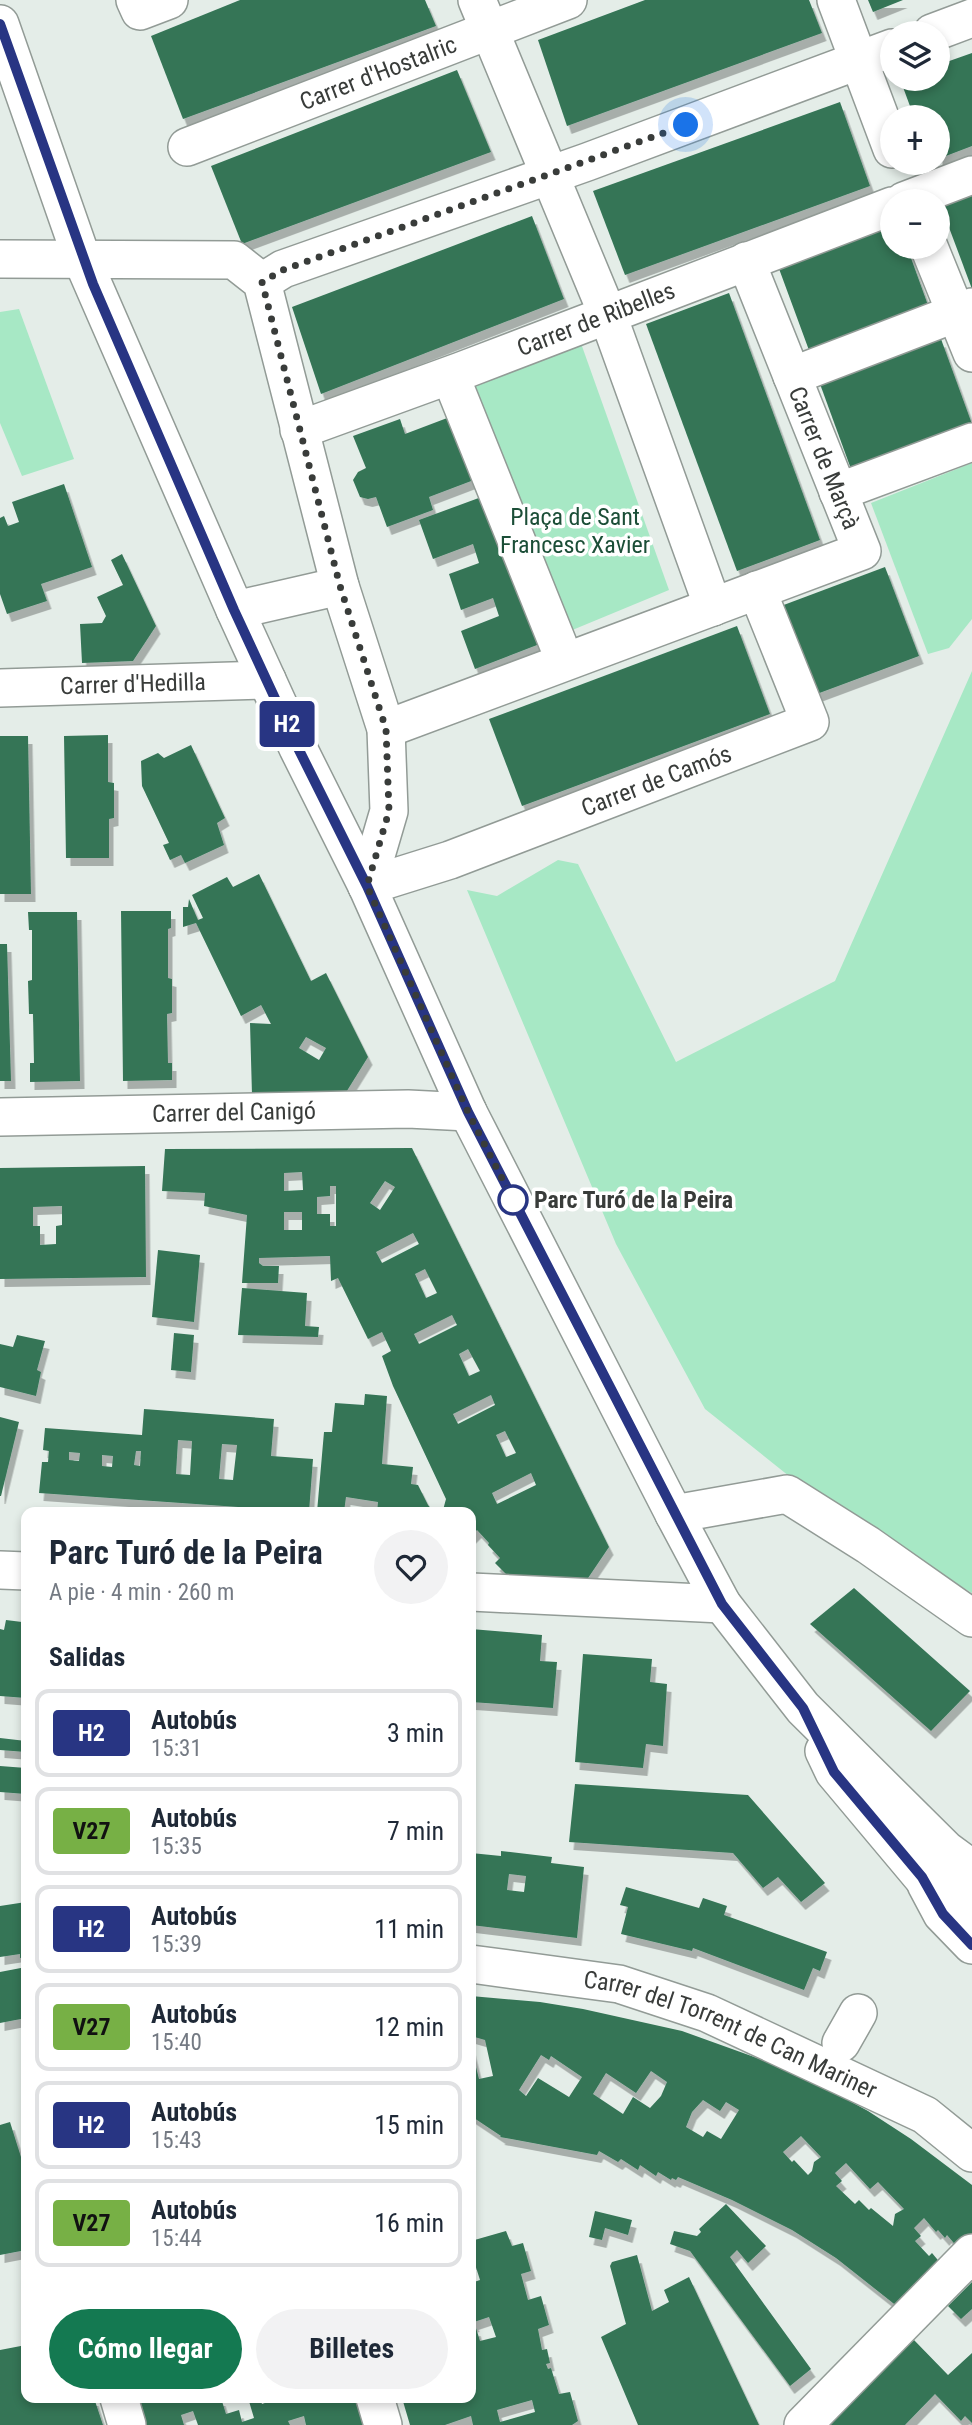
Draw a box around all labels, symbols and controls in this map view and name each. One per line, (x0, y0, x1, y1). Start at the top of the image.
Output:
map controls (880, 21, 950, 259)
button: layers (880, 21, 950, 91)
street label: Carrer d'Hostalric (296, 30, 461, 116)
button: + (880, 105, 950, 175)
your location (668, 107, 703, 142)
button: − (880, 189, 950, 259)
street label: Carrer de Ribelles (513, 276, 679, 362)
street label: Carrer de Marçà (783, 382, 865, 534)
park label: Plaça de Sant Francesc Xavier (500, 503, 650, 559)
street label: Carrer d'Hedilla (60, 668, 206, 700)
line badge: H2 (256, 701, 318, 747)
text: H2 (274, 710, 300, 738)
street label: Carrer de Camós (577, 739, 735, 822)
street label: Carrer del Canigó (152, 1097, 316, 1128)
marker: Parc Turó de la Peira (498, 1185, 528, 1215)
place label: Parc Turó de la Peira (534, 1186, 733, 1214)
button: heart (374, 1530, 448, 1604)
text: Parc Turó de la Peira (49, 1533, 323, 1572)
text: A pie · 4 min · 260 m (49, 1579, 234, 1606)
text: Salidas (49, 1642, 125, 1672)
text: Autobús (151, 1705, 237, 1735)
text: 3 min (387, 1718, 444, 1748)
text: H2 (78, 1719, 105, 1747)
text: 15:31 (151, 1735, 202, 1762)
text: Autobús (151, 1803, 237, 1833)
text: 7 min (387, 1816, 444, 1846)
text: V27 (72, 1817, 111, 1845)
text: 15:35 (151, 1833, 202, 1860)
text: Autobús (151, 1901, 237, 1931)
text: 11 min (374, 1914, 444, 1944)
text: H2 (78, 1915, 105, 1943)
text: 15:39 (151, 1931, 202, 1958)
street label: Carrer del Torrent de Can Mariner (582, 1965, 881, 2105)
text: Autobús (151, 1999, 237, 2029)
text: 12 min (374, 2012, 444, 2042)
text: V27 (72, 2013, 111, 2041)
text: 15:40 (151, 2029, 202, 2056)
text: Autobús (151, 2097, 237, 2127)
text: 15 min (374, 2110, 444, 2140)
text: H2 (78, 2111, 105, 2139)
text: 15:43 (151, 2127, 202, 2154)
text: Autobús (151, 2195, 237, 2225)
text: 16 min (374, 2208, 444, 2238)
text: V27 (72, 2209, 111, 2237)
text: 15:44 (151, 2225, 202, 2252)
button: Cómo llegar (49, 2309, 242, 2389)
button: Billetes (256, 2309, 448, 2389)

